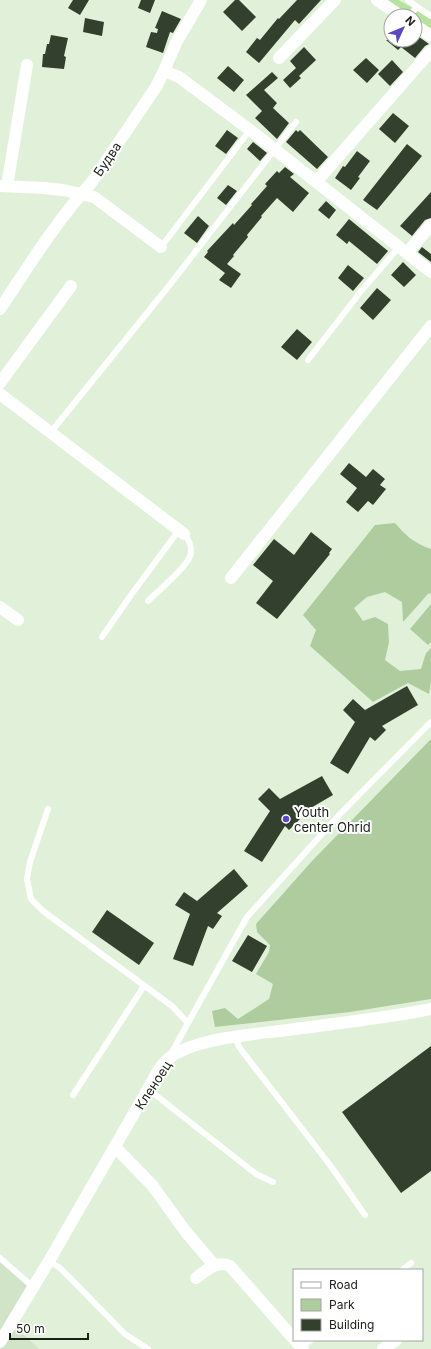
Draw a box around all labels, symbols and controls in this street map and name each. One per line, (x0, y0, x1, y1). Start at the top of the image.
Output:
north arrow (383, 8, 423, 48)
text: N (402, 13, 418, 29)
street label: Будва (90, 139, 124, 179)
place label: Youth center Ohrid (294, 804, 371, 835)
marker: Youth center Ohrid (281, 814, 291, 824)
street label: Кленоец (131, 1058, 175, 1112)
legend (293, 1269, 423, 1341)
text: Road (329, 1277, 358, 1292)
text: Park (329, 1297, 355, 1312)
scale bar (10, 1315, 88, 1341)
text: Building (329, 1317, 374, 1332)
text: 50 m (16, 1321, 45, 1336)

